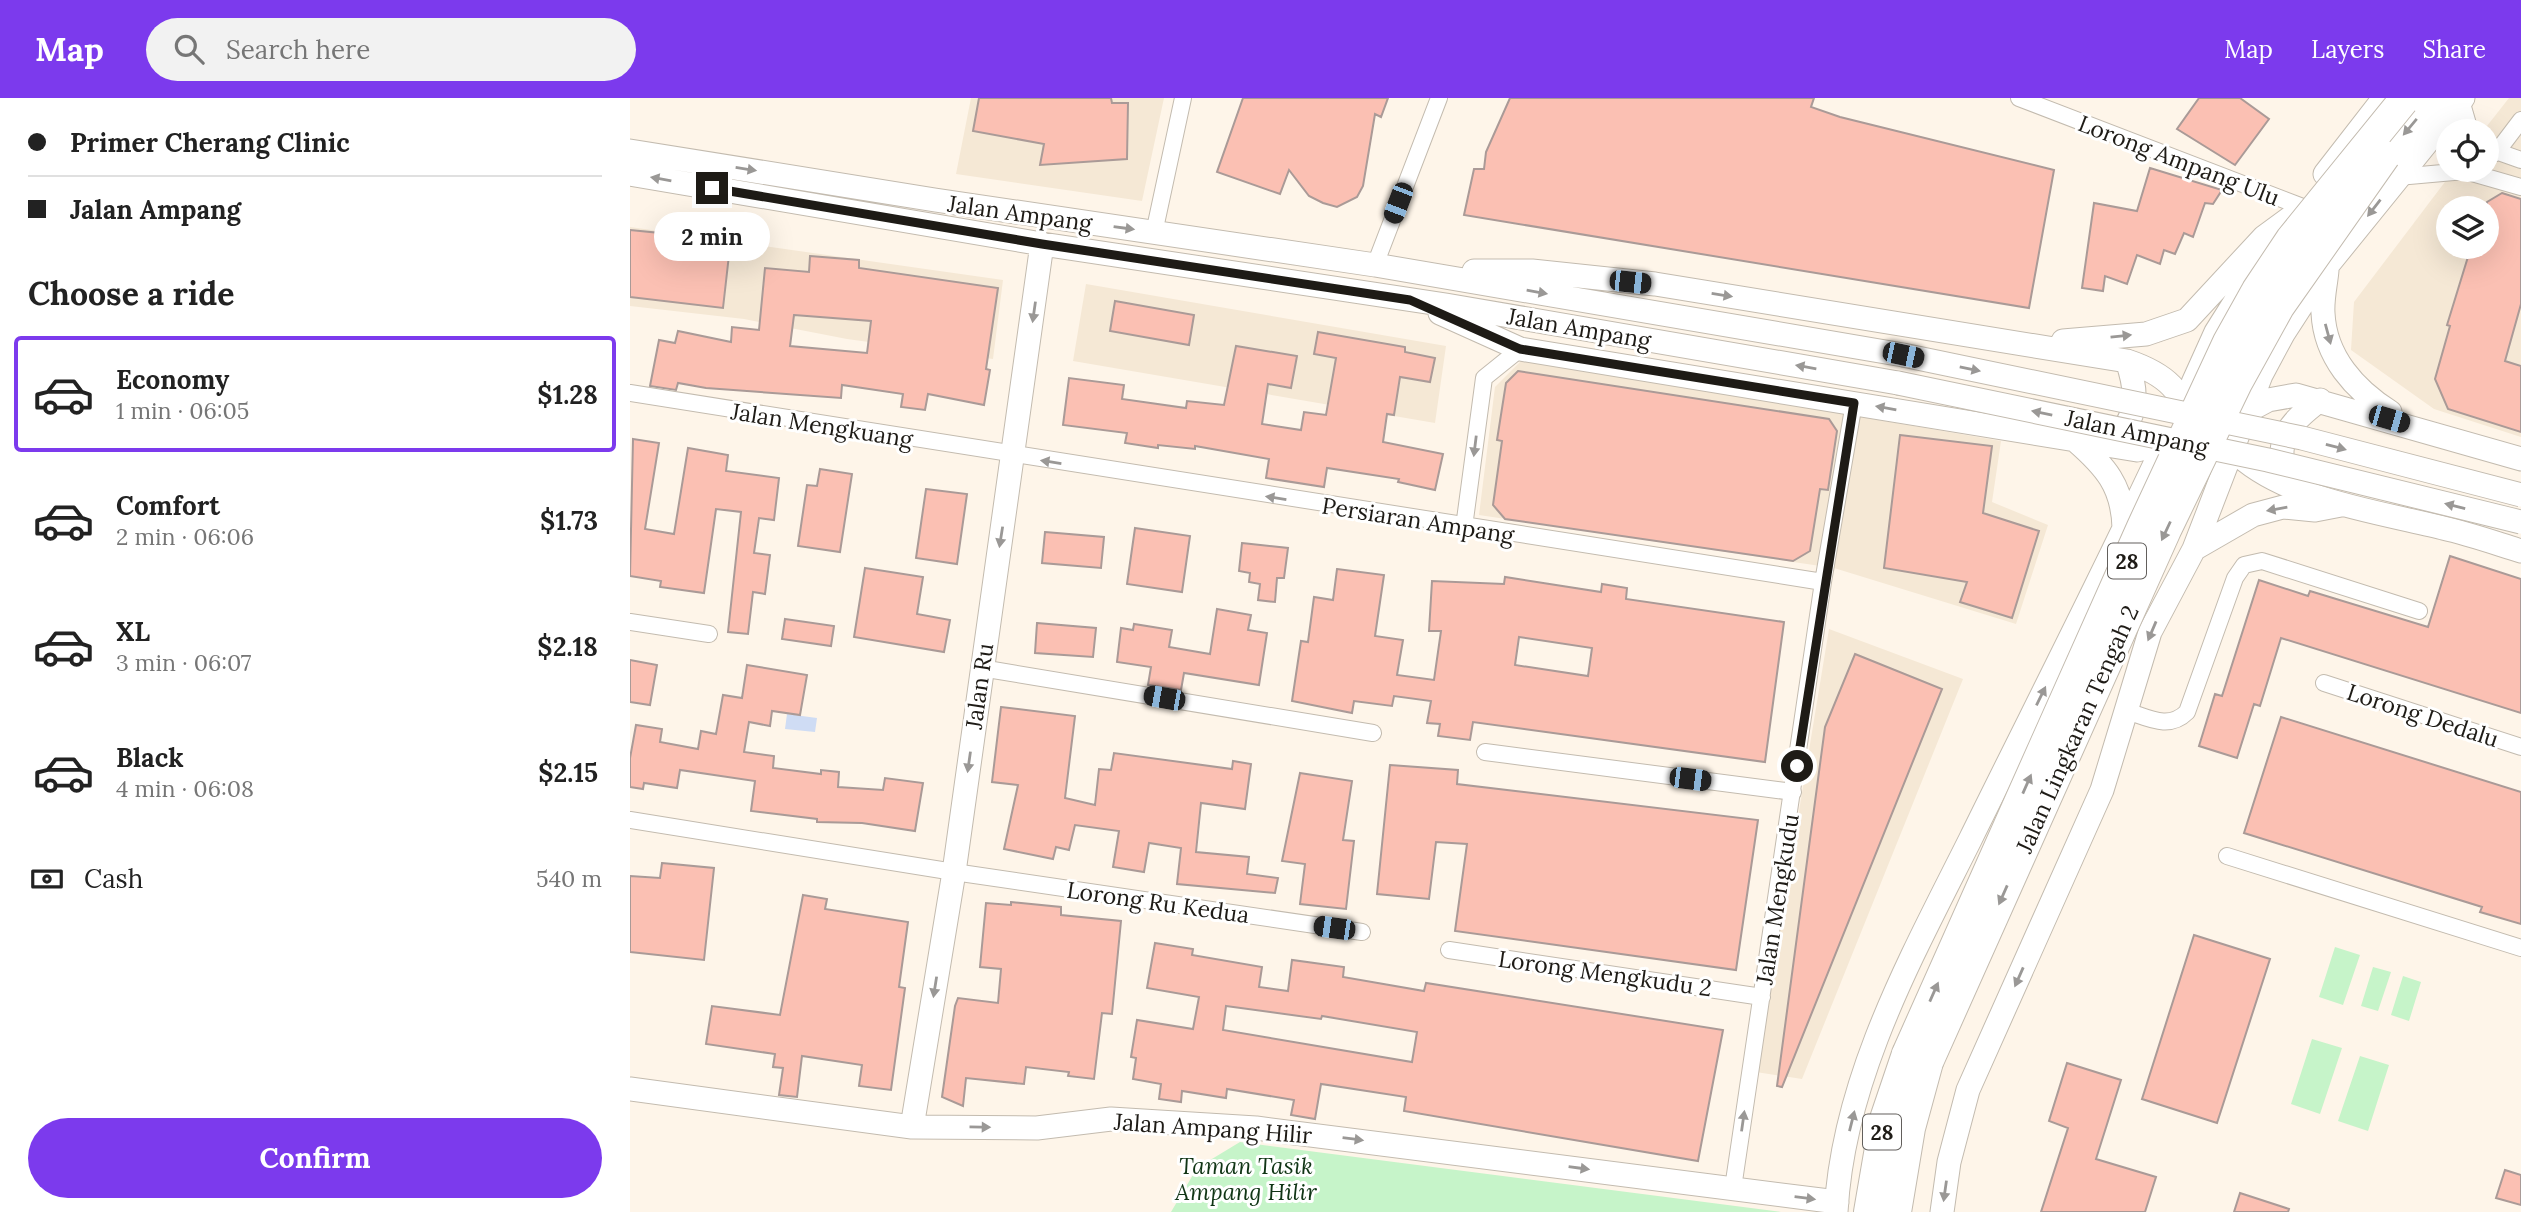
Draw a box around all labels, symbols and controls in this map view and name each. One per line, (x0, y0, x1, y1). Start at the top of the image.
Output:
search box (146, 18, 636, 81)
text: Map (35, 28, 104, 70)
icon: search (170, 30, 208, 68)
text: Search here (226, 33, 370, 66)
text: Map (2224, 34, 2273, 65)
text: Layers (2311, 34, 2384, 65)
text: Share (2422, 34, 2486, 65)
street label: Lorong Ampang Ulu (2074, 108, 2284, 212)
one-way arrow (2402, 118, 2417, 136)
map controls (2436, 119, 2499, 259)
button: locate (2436, 119, 2499, 182)
text: Primer Cherang Clinic (70, 126, 350, 159)
one-way arrow (735, 164, 757, 175)
route end (696, 172, 728, 204)
one-way arrow (650, 173, 672, 184)
car (1381, 180, 1416, 226)
street label: Jalan Ampang (945, 188, 1095, 238)
text: Jalan Ampang (70, 193, 241, 226)
button: layers (2436, 196, 2499, 259)
one-way arrow (2366, 198, 2381, 216)
callout: 2 min (654, 212, 770, 262)
text: 2 min (681, 222, 743, 251)
one-way arrow (1113, 223, 1135, 234)
car (1609, 269, 1652, 295)
text: Choose a ride (28, 273, 235, 314)
one-way arrow (1526, 287, 1548, 298)
one-way arrow (1711, 290, 1733, 301)
one-way arrow (1029, 301, 1040, 323)
street label: Jalan Ampang (1504, 301, 1654, 355)
one-way arrow (2323, 323, 2333, 344)
one-way arrow (2110, 330, 2132, 341)
car (1881, 340, 1926, 370)
one-way arrow (1795, 361, 1817, 372)
icon: car (32, 363, 95, 426)
text: Economy (116, 363, 229, 396)
one-way arrow (1959, 363, 1981, 374)
text: $1.28 (537, 378, 598, 411)
text: 1 min · 06:05 (116, 396, 249, 425)
street label: Jalan Mengkuang (728, 396, 916, 454)
one-way arrow (1875, 402, 1897, 413)
street label: Jalan Ampang (2062, 402, 2212, 462)
car (2366, 403, 2413, 435)
one-way arrow (2031, 407, 2053, 418)
one-way arrow (1469, 435, 1480, 457)
one-way arrow (2325, 442, 2347, 453)
one-way arrow (1040, 456, 1062, 467)
icon: car (32, 489, 95, 552)
text: Comfort (116, 489, 220, 522)
street label: Persiaran Ampang (1320, 491, 1517, 550)
one-way arrow (1265, 492, 1287, 503)
one-way arrow (2444, 500, 2466, 511)
text: $1.73 (540, 504, 598, 537)
one-way arrow (2266, 504, 2288, 515)
one-way arrow (2160, 521, 2171, 541)
text: 2 min · 06:06 (116, 522, 254, 551)
one-way arrow (995, 526, 1006, 548)
road number: 28 (2108, 544, 2146, 578)
street label: Jalan Lingkaran Tengah 2 (2009, 601, 2145, 858)
icon: car (32, 615, 95, 678)
text: XL (116, 615, 150, 648)
one-way arrow (2146, 621, 2157, 642)
text: $2.18 (537, 630, 598, 663)
street label: Jalan Ru (958, 641, 999, 732)
text: 3 min · 06:07 (116, 648, 251, 677)
street label: Lorong Dedalu (2343, 677, 2503, 753)
car (1142, 684, 1187, 712)
one-way arrow (2036, 686, 2047, 706)
icon: car (32, 741, 95, 804)
text: Black (116, 741, 184, 774)
route start (1781, 750, 1813, 782)
one-way arrow (963, 752, 974, 774)
text: $2.15 (538, 756, 598, 789)
car (1668, 766, 1713, 792)
text: 4 min · 06:08 (116, 774, 254, 803)
one-way arrow (2021, 774, 2033, 794)
street label: Jalan Mengkudu (1749, 811, 1805, 987)
icon: cash (28, 860, 66, 898)
text: Cash (84, 862, 143, 895)
text: 540 m (536, 864, 602, 893)
street label: Lorong Ru Kedua (1065, 875, 1251, 929)
one-way arrow (1997, 885, 2009, 905)
car (1312, 915, 1357, 941)
street label: Lorong Mengkudu 2 (1496, 944, 1714, 1002)
one-way arrow (2013, 967, 2025, 987)
one-way arrow (929, 977, 940, 999)
one-way arrow (1929, 981, 1940, 1002)
street label: Jalan Ampang Hilir (1112, 1107, 1313, 1149)
one-way arrow (1738, 1110, 1749, 1132)
one-way arrow (1847, 1110, 1858, 1132)
road number: 28 (1863, 1114, 1901, 1150)
button: Confirm (28, 1118, 602, 1198)
one-way arrow (970, 1122, 992, 1133)
one-way arrow (1343, 1134, 1365, 1145)
park label: Taman Tasik Ampang Hilir (1174, 1151, 1317, 1206)
one-way arrow (1568, 1162, 1590, 1173)
one-way arrow (1939, 1180, 1950, 1202)
one-way arrow (1794, 1192, 1816, 1203)

